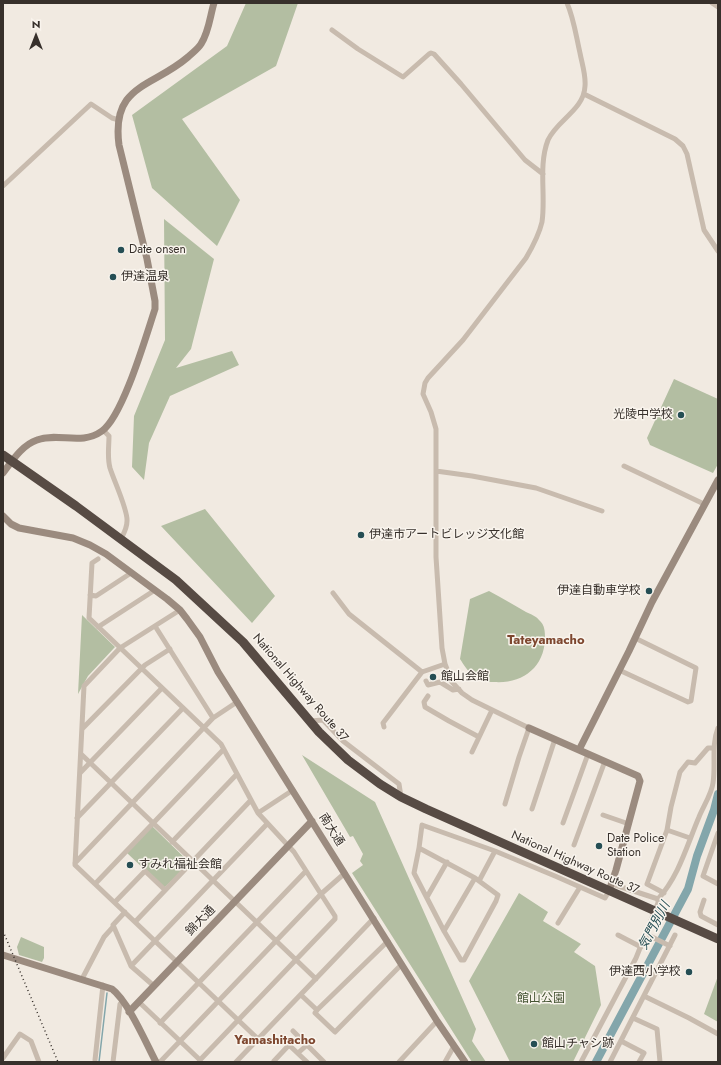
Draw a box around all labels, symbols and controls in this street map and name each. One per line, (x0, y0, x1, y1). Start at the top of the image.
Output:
north arrow (16, 16, 56, 56)
text: N (32, 16, 40, 32)
place label: Date onsen (129, 243, 186, 257)
marker: Date onsen (116, 245, 126, 255)
place label: 伊達温泉 (121, 270, 169, 284)
marker: 伊達温泉 (108, 272, 118, 282)
place label: 光陵中学校 (613, 408, 673, 422)
marker: 光陵中学校 (676, 410, 686, 420)
place label: 伊達市アートビレッジ文化館 (369, 528, 524, 542)
marker: 伊達市アートビレッジ文化館 (356, 530, 366, 540)
place label: 伊達自動車学校 (557, 584, 641, 598)
marker: 伊達自動車学校 (644, 586, 654, 596)
street label: National Highway Route 37 (249, 631, 351, 745)
district label: Tateyamacho (507, 633, 585, 649)
place label: 館山会館 (441, 670, 489, 684)
marker: 館山会館 (428, 672, 438, 682)
street label: 南大通 (315, 811, 347, 849)
street label: National Highway Route 37 (509, 828, 641, 898)
place label: Date Police Station (607, 832, 664, 860)
marker: Date Police Station (594, 841, 604, 851)
place label: すみれ福祉会館 (138, 858, 222, 872)
marker: すみれ福祉会館 (125, 860, 135, 870)
water label: 気門別川 (636, 899, 674, 953)
street label: 錦大通 (183, 903, 219, 939)
place label: 伊達西小学校 (609, 965, 681, 979)
marker: 伊達西小学校 (684, 967, 694, 977)
park label: 館山公園 (517, 992, 565, 1006)
district label: Yamashitacho (234, 1033, 316, 1049)
place label: 館山チャシ跡 (542, 1037, 614, 1051)
marker: 館山チャシ跡 (529, 1039, 539, 1049)

